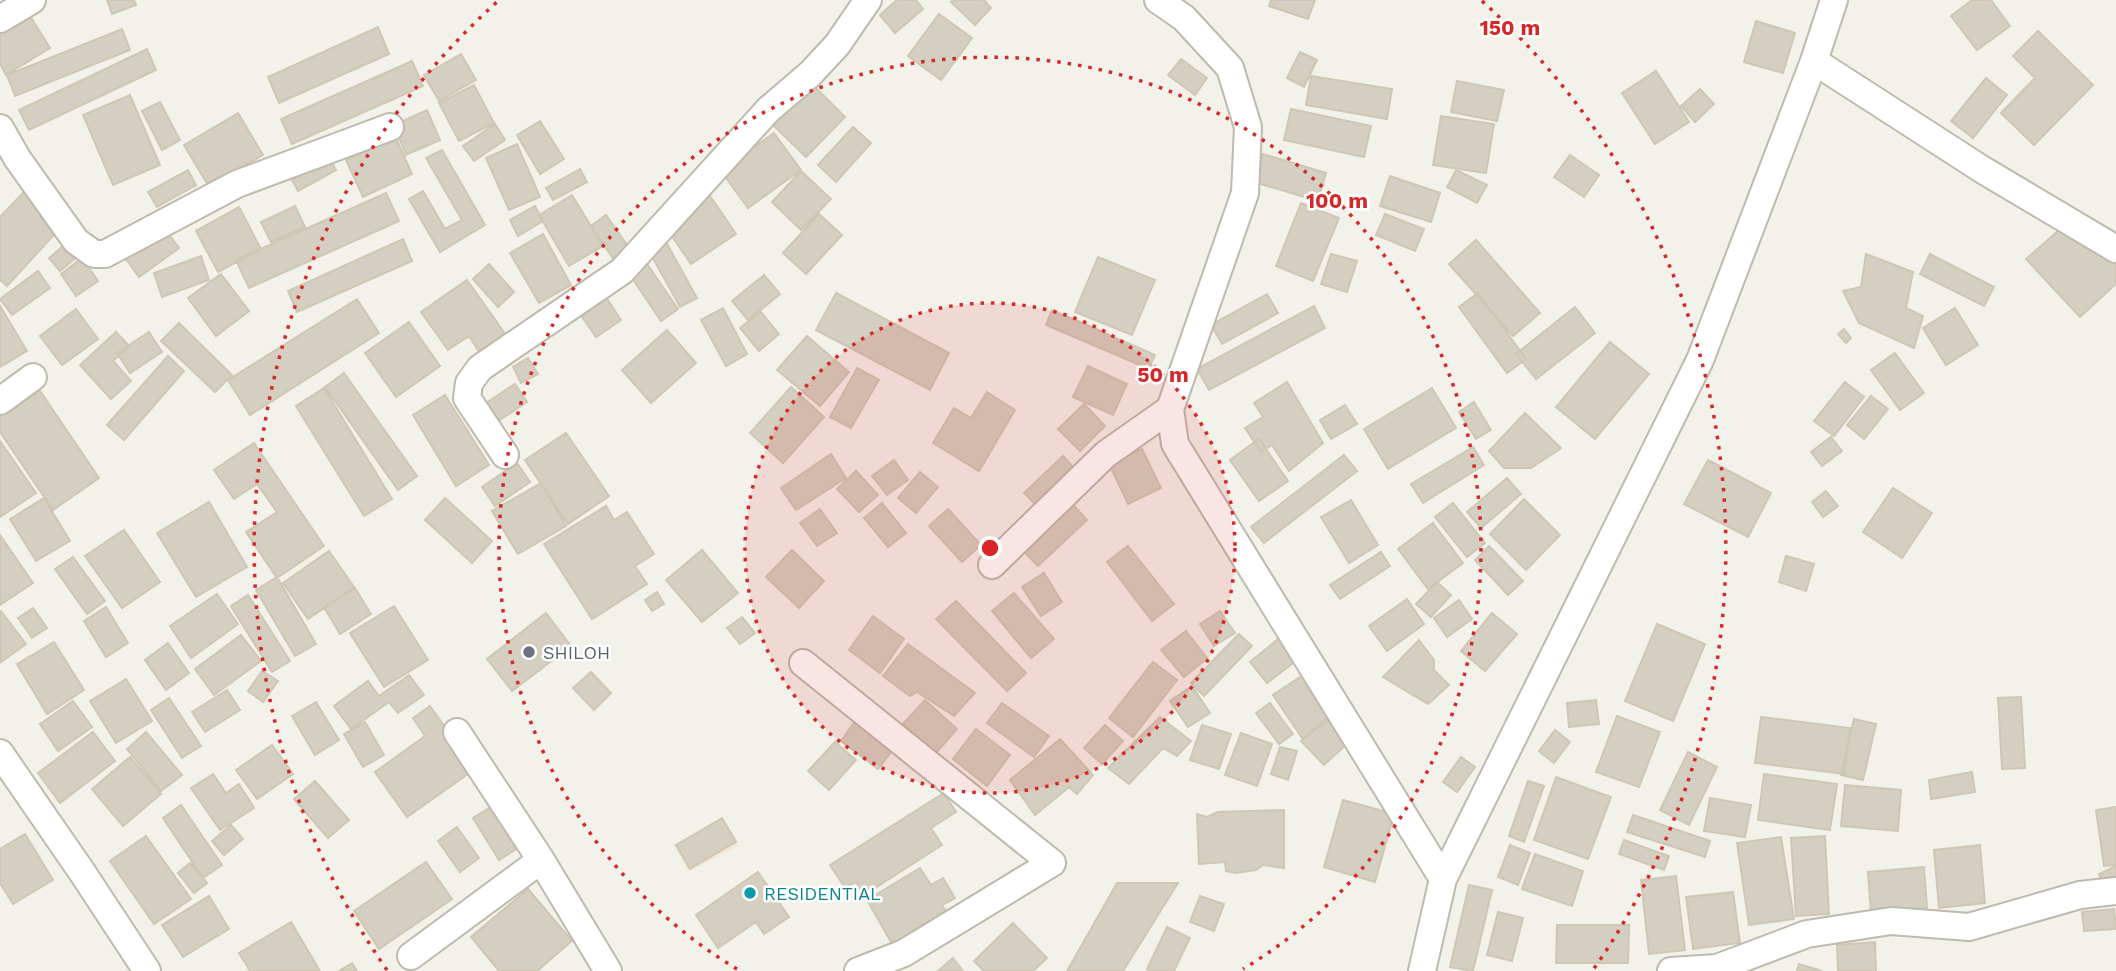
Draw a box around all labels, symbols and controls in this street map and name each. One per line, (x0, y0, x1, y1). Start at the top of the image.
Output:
text: 150 m (1480, 15, 1540, 40)
text: 100 m (1306, 188, 1368, 213)
text: 50 m (1137, 362, 1189, 387)
centre of rings (978, 536, 1002, 560)
place label: SHILOH (543, 642, 610, 663)
marker: SHILOH (521, 644, 537, 660)
place label: RESIDENTIAL (764, 883, 881, 904)
marker: RESIDENTIAL (742, 885, 758, 901)

